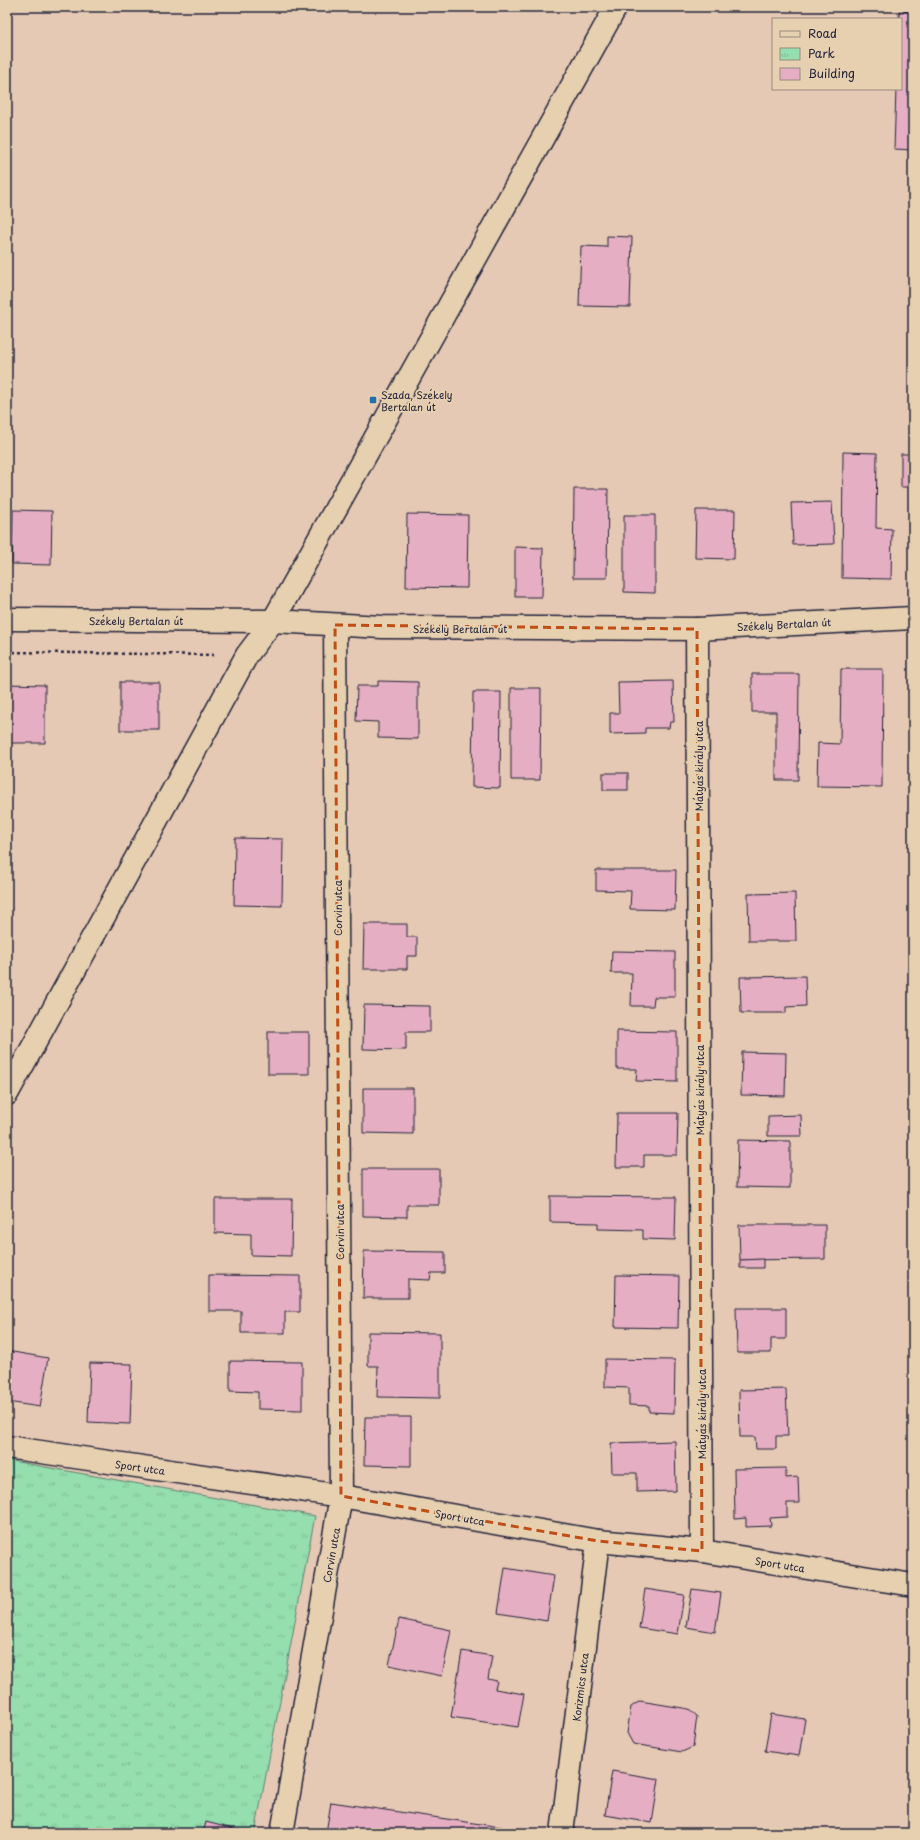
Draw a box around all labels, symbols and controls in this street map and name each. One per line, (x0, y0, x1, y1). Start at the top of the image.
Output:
legend (772, 18, 902, 90)
text: Road (808, 24, 837, 42)
text: Park (808, 44, 835, 62)
text: Building (808, 64, 855, 82)
place label: Szada, Székely Bertalan út (381, 387, 453, 414)
marker: Szada, Székely Bertalan út (368, 395, 378, 405)
street label: Székely Bertalan út (89, 613, 183, 629)
street label: Székely Bertalan út (736, 614, 832, 635)
street label: Székely Bertalan út (413, 621, 507, 637)
street label: Mátyás király utca (691, 720, 706, 811)
street label: Corvin utca (330, 879, 345, 936)
street label: Mátyás király utca (692, 1044, 707, 1135)
street label: Corvin utca (332, 1203, 347, 1260)
street label: Mátyás király utca (694, 1368, 709, 1459)
street label: Sport utca (114, 1456, 167, 1478)
street label: Sport utca (434, 1505, 487, 1529)
street label: Corvin utca (319, 1525, 343, 1584)
street label: Sport utca (754, 1553, 807, 1575)
street label: Korizmics utca (568, 1651, 592, 1722)

